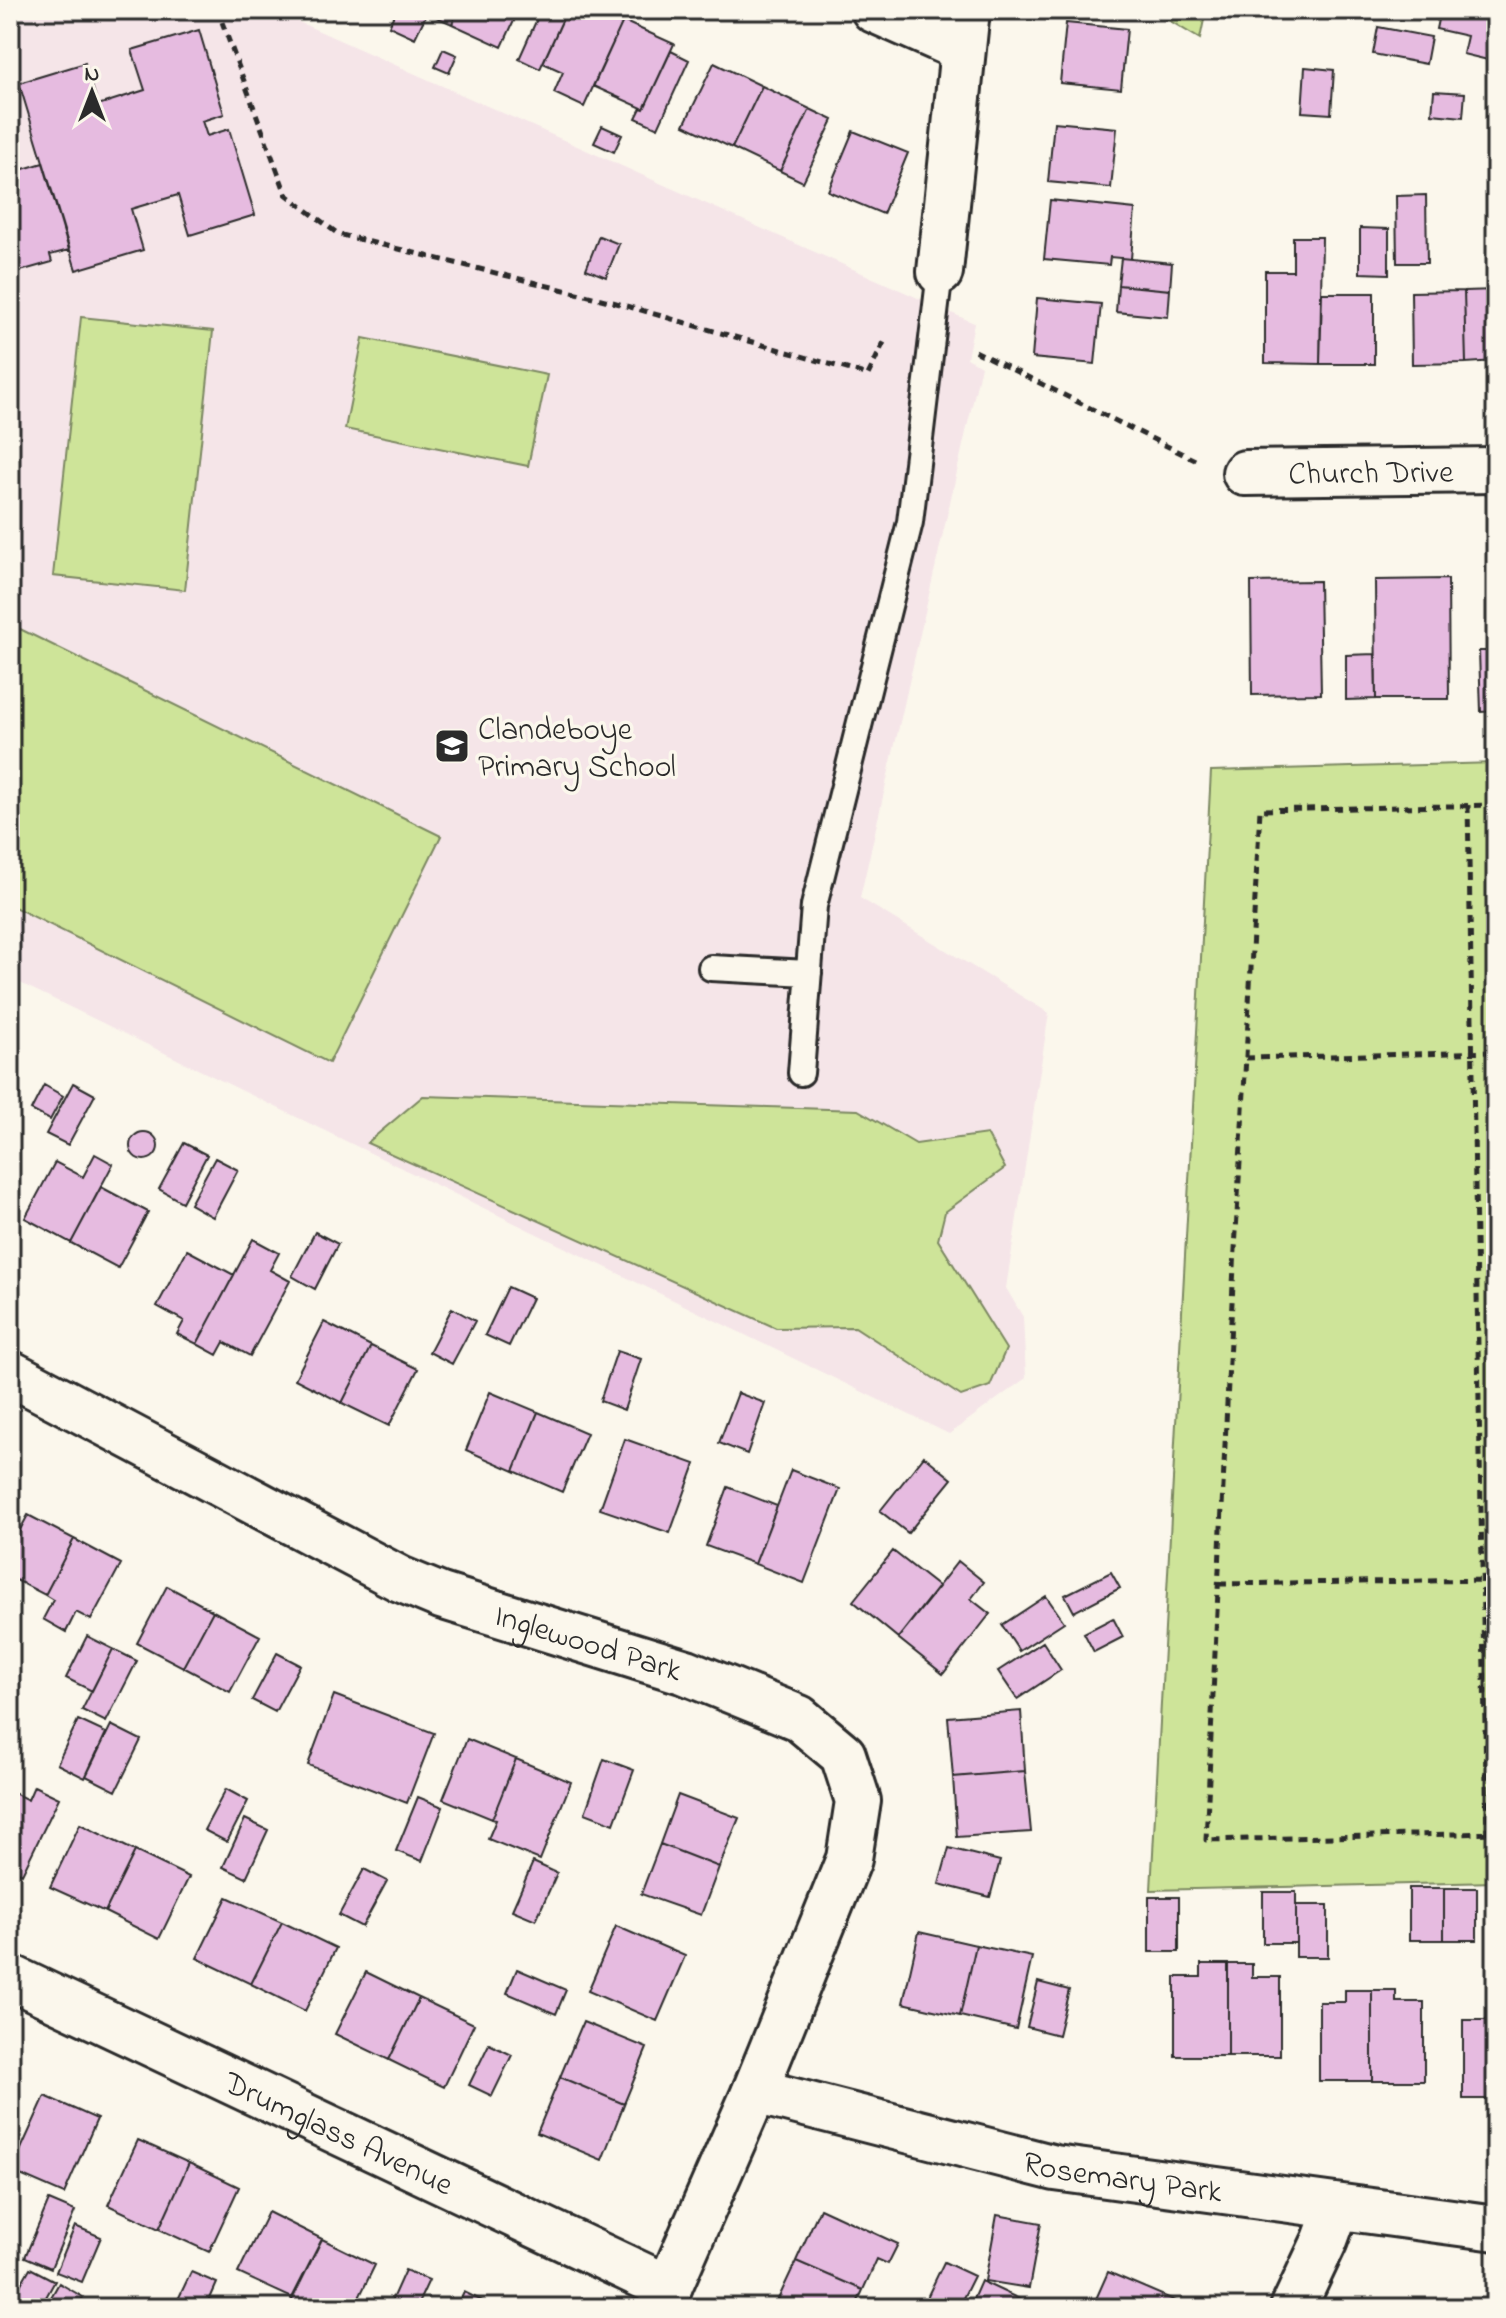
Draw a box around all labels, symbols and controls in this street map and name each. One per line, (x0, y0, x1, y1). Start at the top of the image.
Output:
north arrow (52, 52, 132, 132)
text: N (85, 59, 99, 91)
street label: Church Drive (1288, 451, 1455, 499)
place label: Clandeboye Primary School (478, 708, 676, 792)
school or university icon: Clandeboye Primary School (433, 727, 471, 765)
street label: Inglewood Park (488, 1594, 688, 1697)
street label: Drumglass Avenue (214, 2061, 461, 2210)
street label: Rosemary Park (1017, 2141, 1226, 2218)

